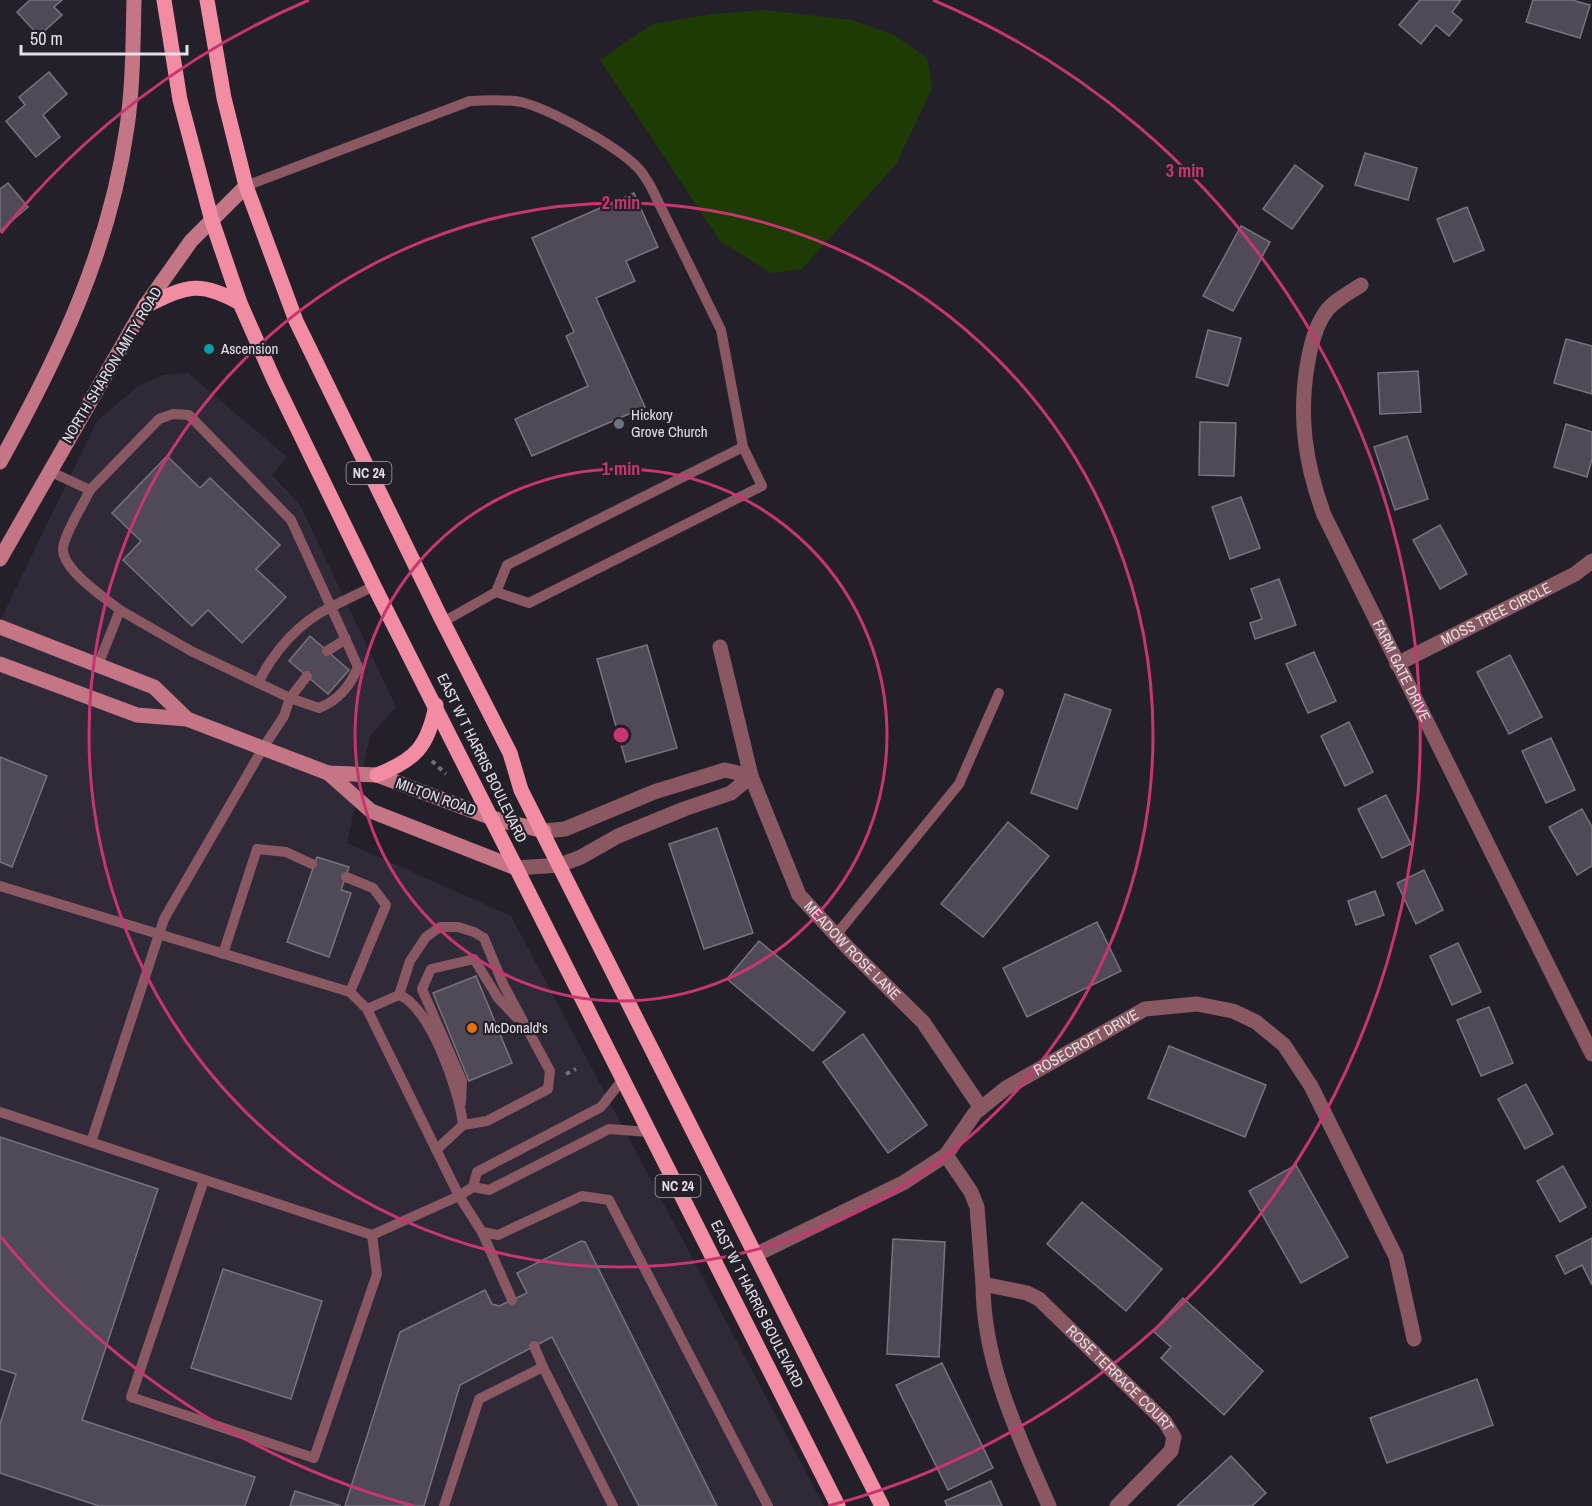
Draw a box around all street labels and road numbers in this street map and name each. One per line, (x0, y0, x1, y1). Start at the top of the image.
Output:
street label: NORTH SHARON AMITY ROAD (57, 283, 167, 447)
road number: NC 24 (346, 462, 392, 484)
street label: MOSS TREE CIRCLE (1437, 577, 1555, 650)
street label: FARM GATE DRIVE (1368, 616, 1436, 725)
street label: EAST W T HARRIS BOULEVARD (432, 670, 533, 846)
street label: MILTON ROAD (393, 772, 479, 821)
street label: MEADOW ROSE LANE (800, 896, 906, 1004)
street label: ROSECROFT DRIVE (1029, 1004, 1142, 1080)
road number: NC 24 (656, 1175, 700, 1197)
street label: EAST W T HARRIS BOULEVARD (706, 1216, 809, 1391)
street label: ROSE TERRACE COURT (1062, 1320, 1179, 1435)

